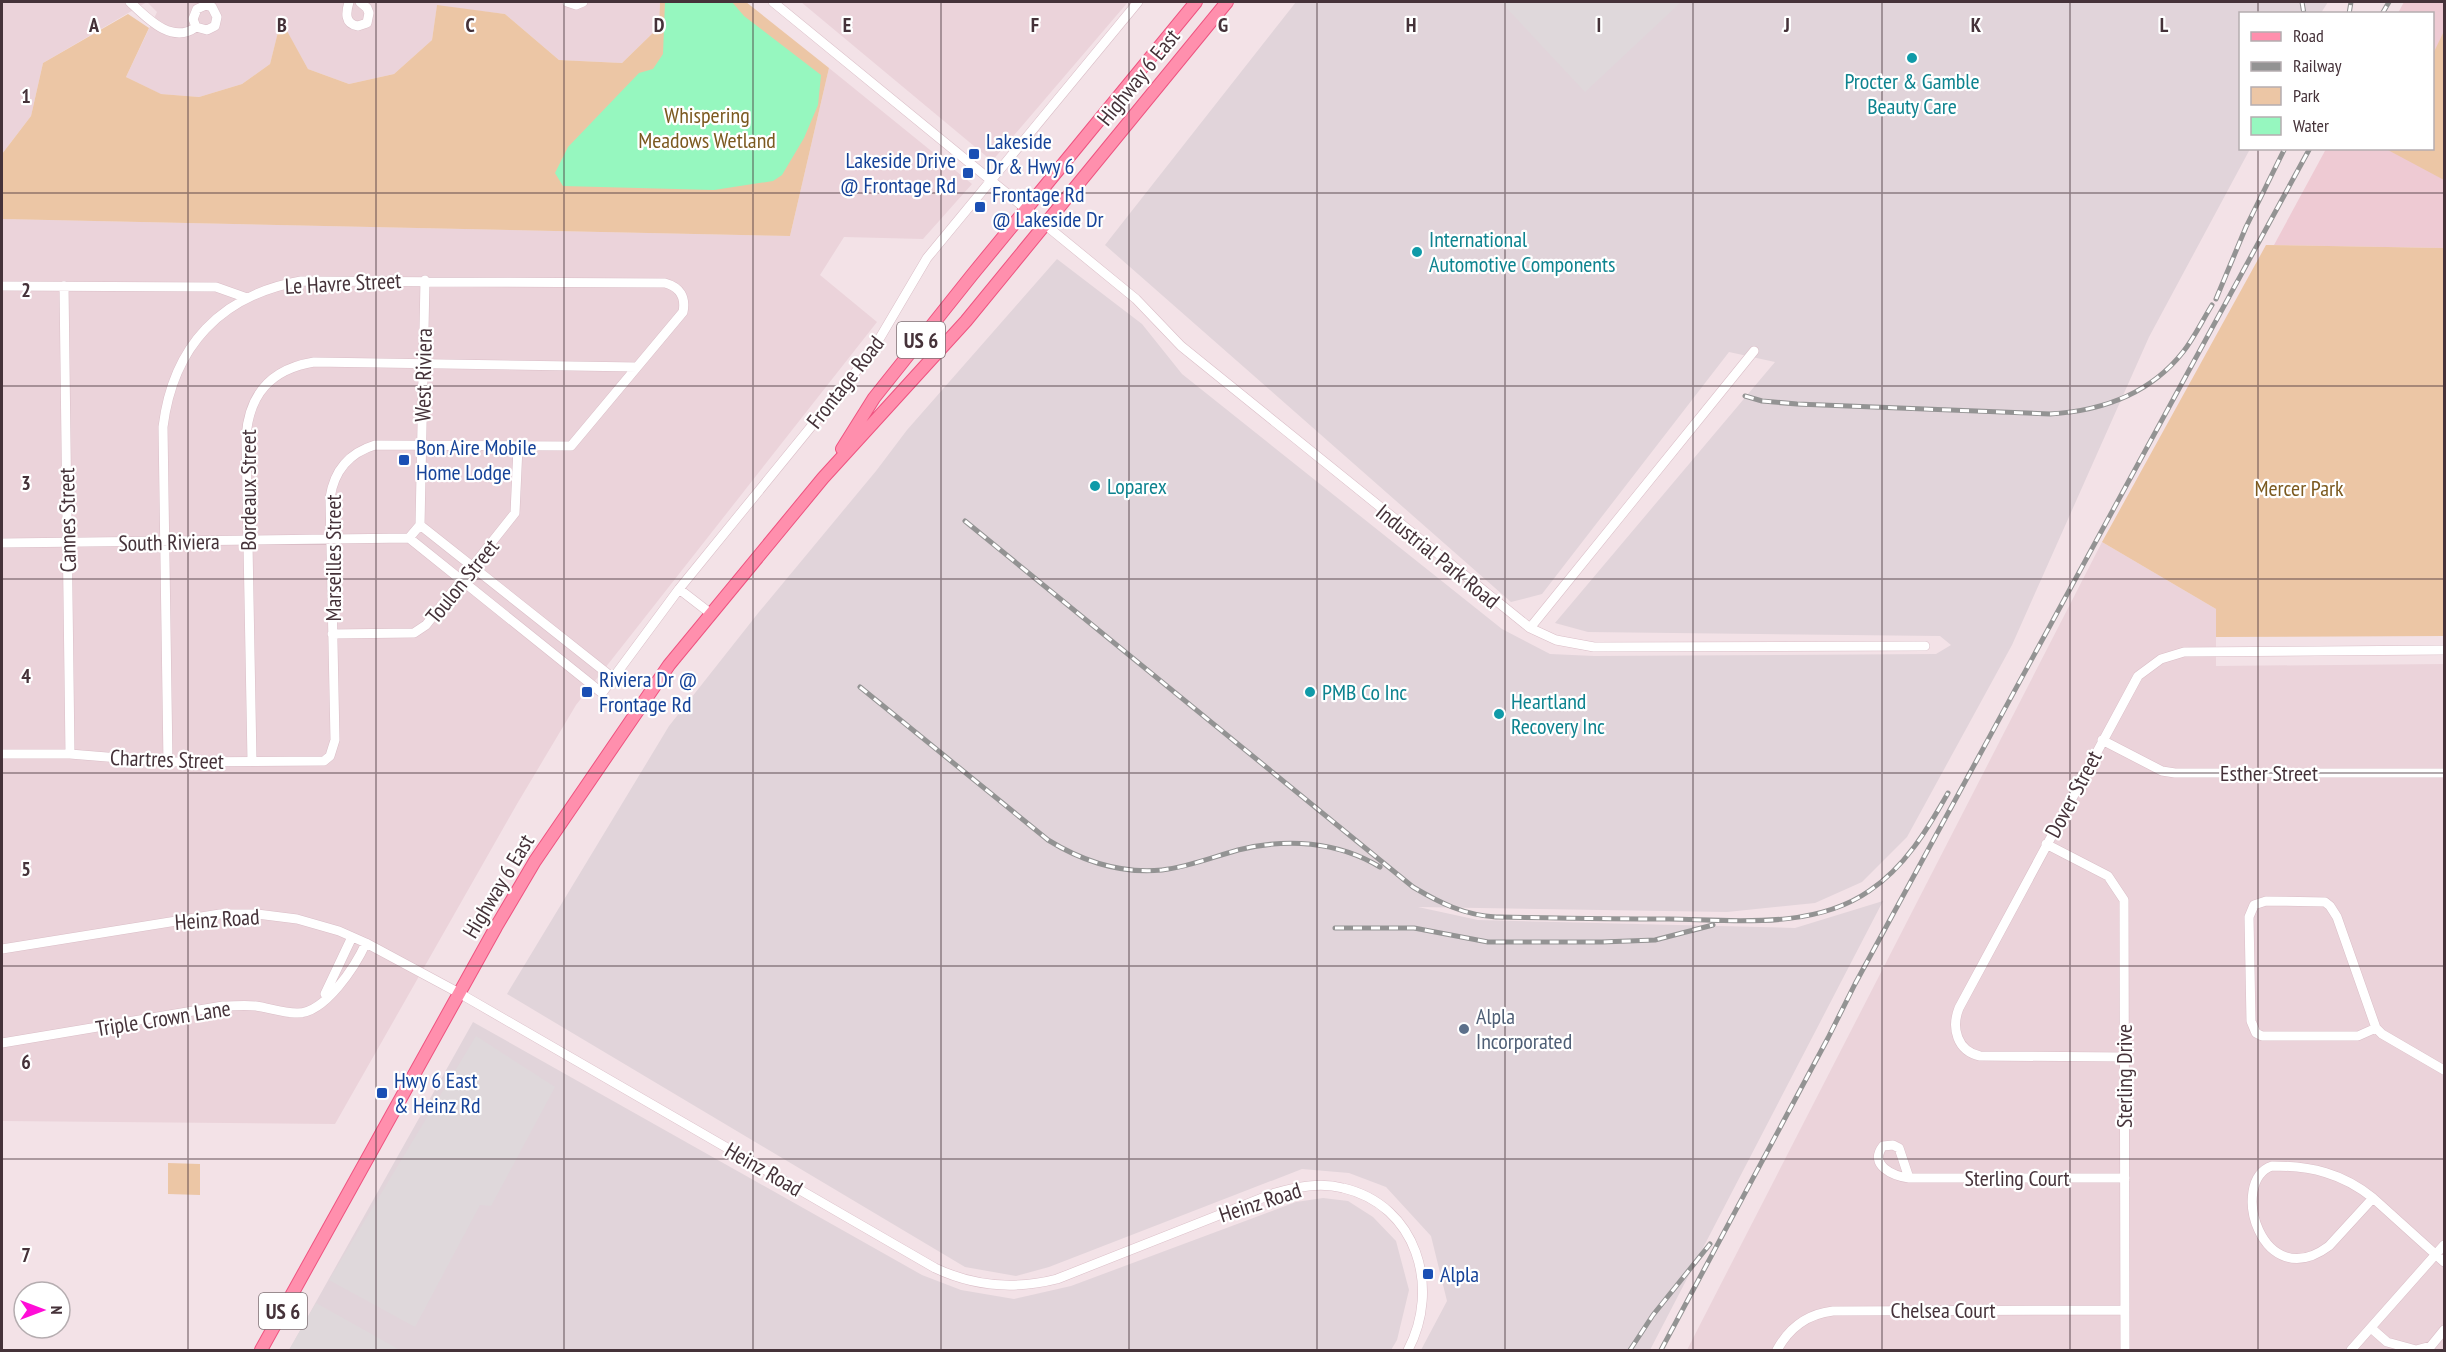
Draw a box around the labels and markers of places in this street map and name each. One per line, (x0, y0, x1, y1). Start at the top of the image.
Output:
marker: Procter & Gamble Beauty Care (1905, 51, 1919, 65)
place label: Procter & Gamble Beauty Care (1844, 67, 1980, 120)
place label: Lakeside Dr & Hwy 6 (986, 127, 1075, 180)
place label: Lakeside Drive @ Frontage Rd (840, 146, 956, 199)
marker: Lakeside Dr & Hwy 6 (967, 147, 981, 161)
marker: Lakeside Drive @ Frontage Rd (961, 166, 975, 180)
place label: Frontage Rd @ Lakeside Dr (992, 180, 1104, 233)
marker: Frontage Rd @ Lakeside Dr (973, 200, 987, 214)
place label: International Automotive Components (1429, 225, 1616, 278)
marker: International Automotive Components (1410, 245, 1424, 259)
place label: Bon Aire Mobile Home Lodge (416, 433, 537, 486)
marker: Bon Aire Mobile Home Lodge (397, 453, 411, 467)
place label: Loparex (1107, 472, 1167, 500)
marker: Loparex (1088, 479, 1102, 493)
place label: Riviera Dr @ Frontage Rd (599, 665, 697, 718)
place label: PMB Co Inc (1322, 678, 1407, 706)
marker: Riviera Dr @ Frontage Rd (580, 685, 594, 699)
marker: PMB Co Inc (1303, 685, 1317, 699)
place label: Heartland Recovery Inc (1511, 687, 1605, 740)
marker: Heartland Recovery Inc (1492, 707, 1506, 721)
place label: Alpla Incorporated (1476, 1002, 1572, 1055)
marker: Alpla Incorporated (1457, 1022, 1471, 1036)
place label: Hwy 6 East & Heinz Rd (394, 1066, 481, 1119)
marker: Hwy 6 East & Heinz Rd (375, 1086, 389, 1100)
place label: Alpla (1440, 1260, 1479, 1288)
marker: Alpla (1421, 1267, 1435, 1281)

